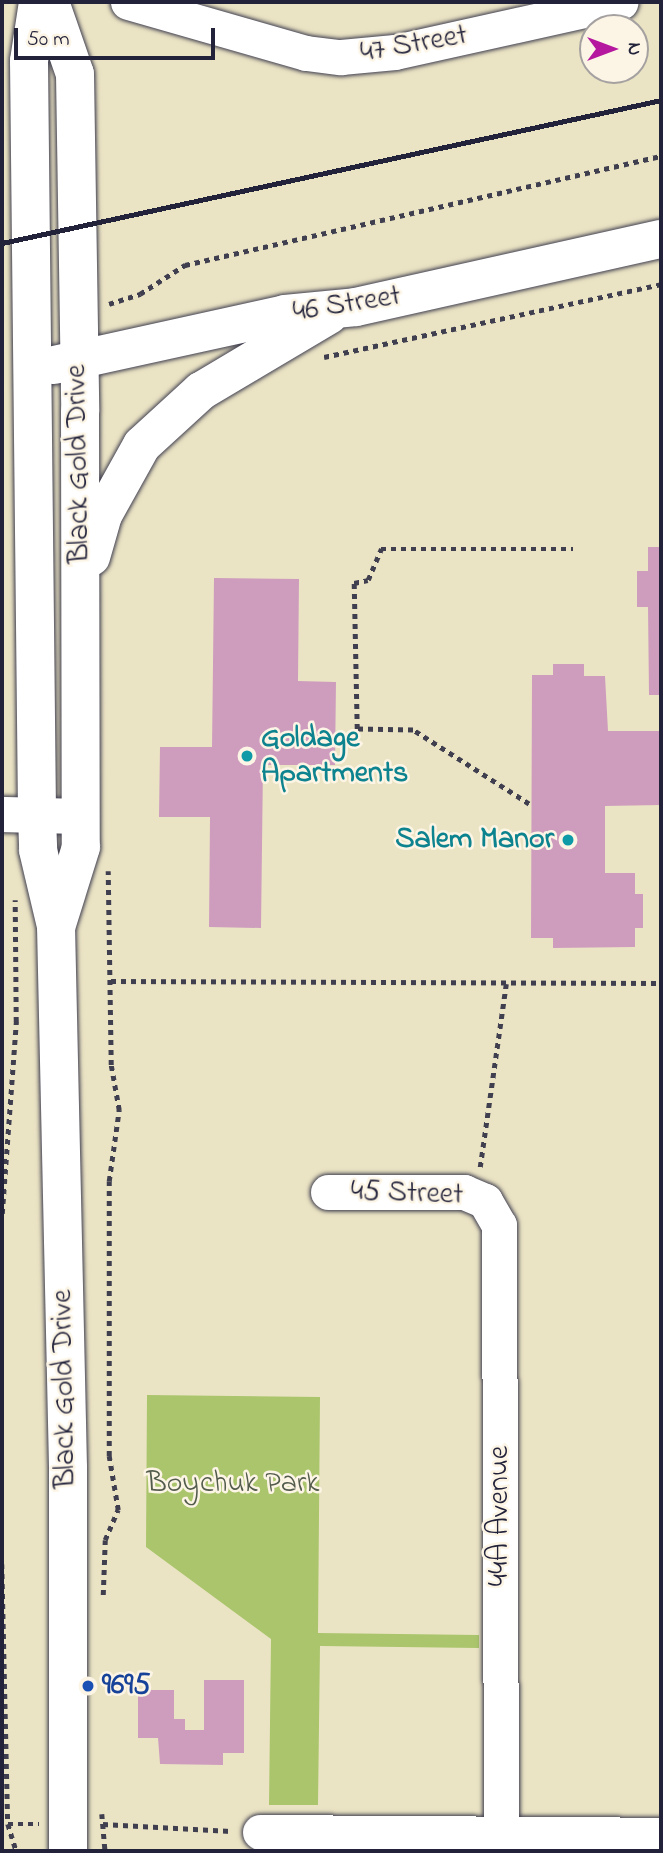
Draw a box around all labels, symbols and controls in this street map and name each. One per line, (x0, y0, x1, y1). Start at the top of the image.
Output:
scale bar (18, 14, 219, 58)
north arrow (579, 14, 649, 84)
street label: 47 Street (358, 18, 470, 72)
text: 50 m (27, 25, 70, 55)
text: N (620, 43, 647, 55)
street label: 46 Street (291, 279, 403, 331)
street label: Black Gold Drive (59, 364, 99, 564)
place label: Goldage Apartments (261, 721, 408, 792)
marker: Goldage Apartments (239, 748, 255, 764)
place label: Salem Manor (395, 822, 554, 858)
marker: Salem Manor (560, 832, 576, 848)
street label: 45 Street (350, 1174, 464, 1214)
street label: Black Gold Drive (45, 1289, 85, 1489)
street label: 44A Avenue (482, 1446, 518, 1586)
park label: Boychuk Park (147, 1466, 319, 1502)
place label: 9695 (102, 1668, 150, 1704)
marker: 9695 (80, 1678, 96, 1694)

